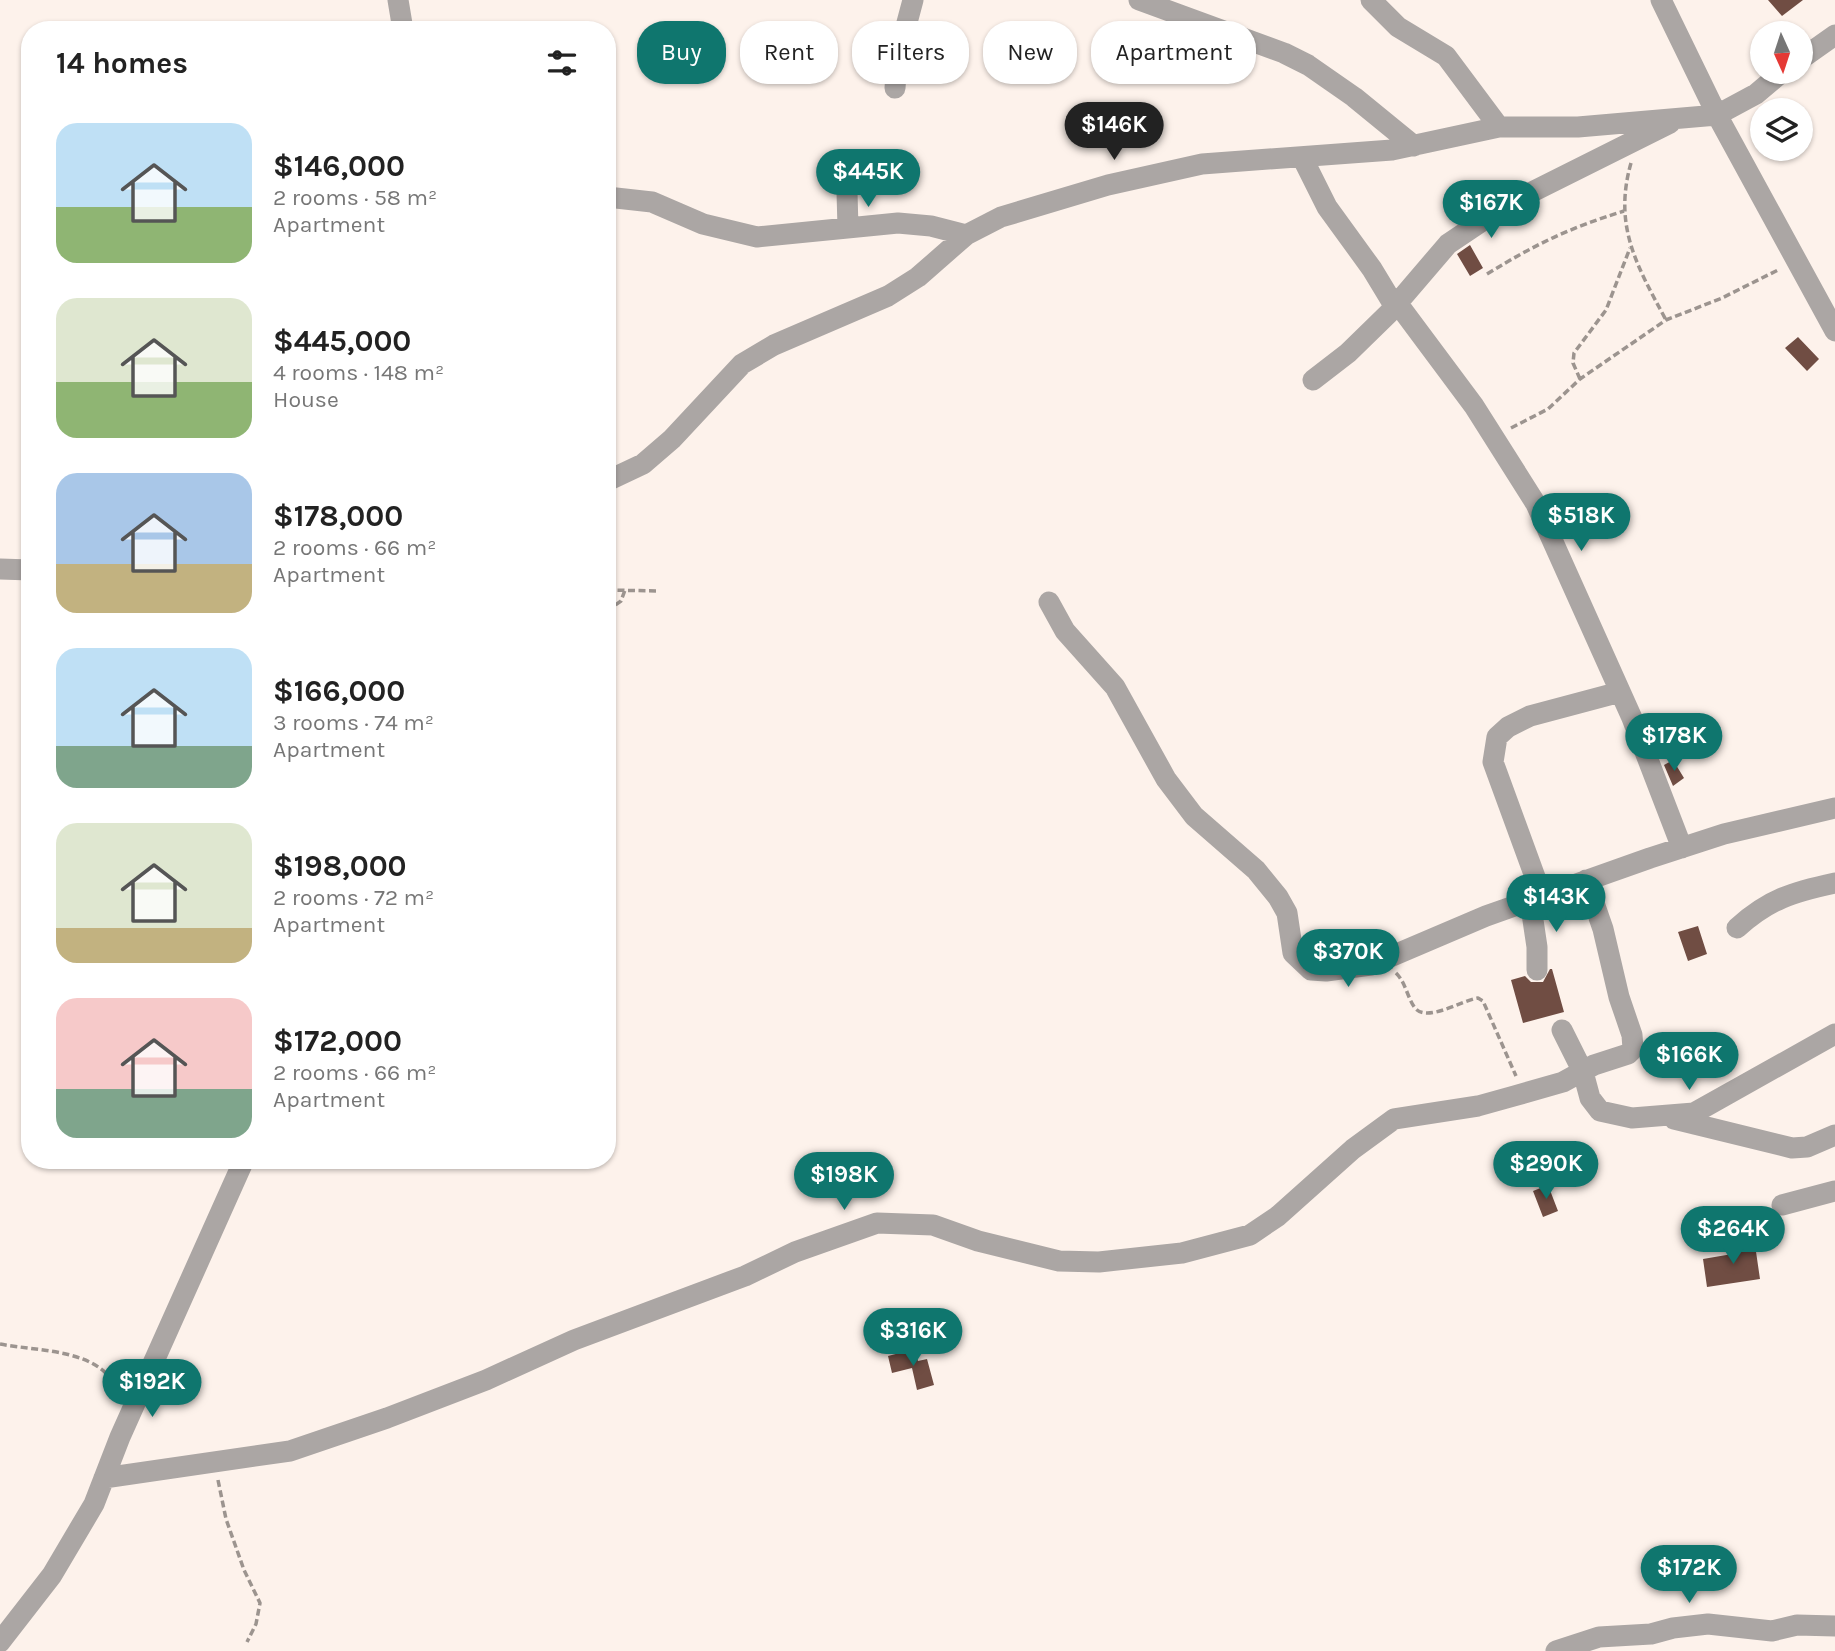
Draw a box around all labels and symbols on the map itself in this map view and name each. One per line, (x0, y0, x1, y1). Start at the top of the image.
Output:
north arrow (1750, 21, 1813, 84)
pin: $146K (1065, 102, 1163, 162)
pin: $445K (819, 150, 917, 209)
pin: $167K (1442, 180, 1540, 240)
pin: $518K (1532, 494, 1630, 553)
pin: $178K (1625, 714, 1723, 773)
pin: $143K (1507, 874, 1605, 934)
pin: $370K (1299, 930, 1397, 989)
pin: $166K (1640, 1032, 1738, 1092)
pin: $290K (1497, 1142, 1595, 1201)
pin: $198K (795, 1152, 893, 1212)
pin: $264K (1684, 1206, 1782, 1266)
pin: $316K (864, 1308, 962, 1368)
pin: $192K (103, 1360, 201, 1419)
pin: $172K (1640, 1546, 1738, 1605)

